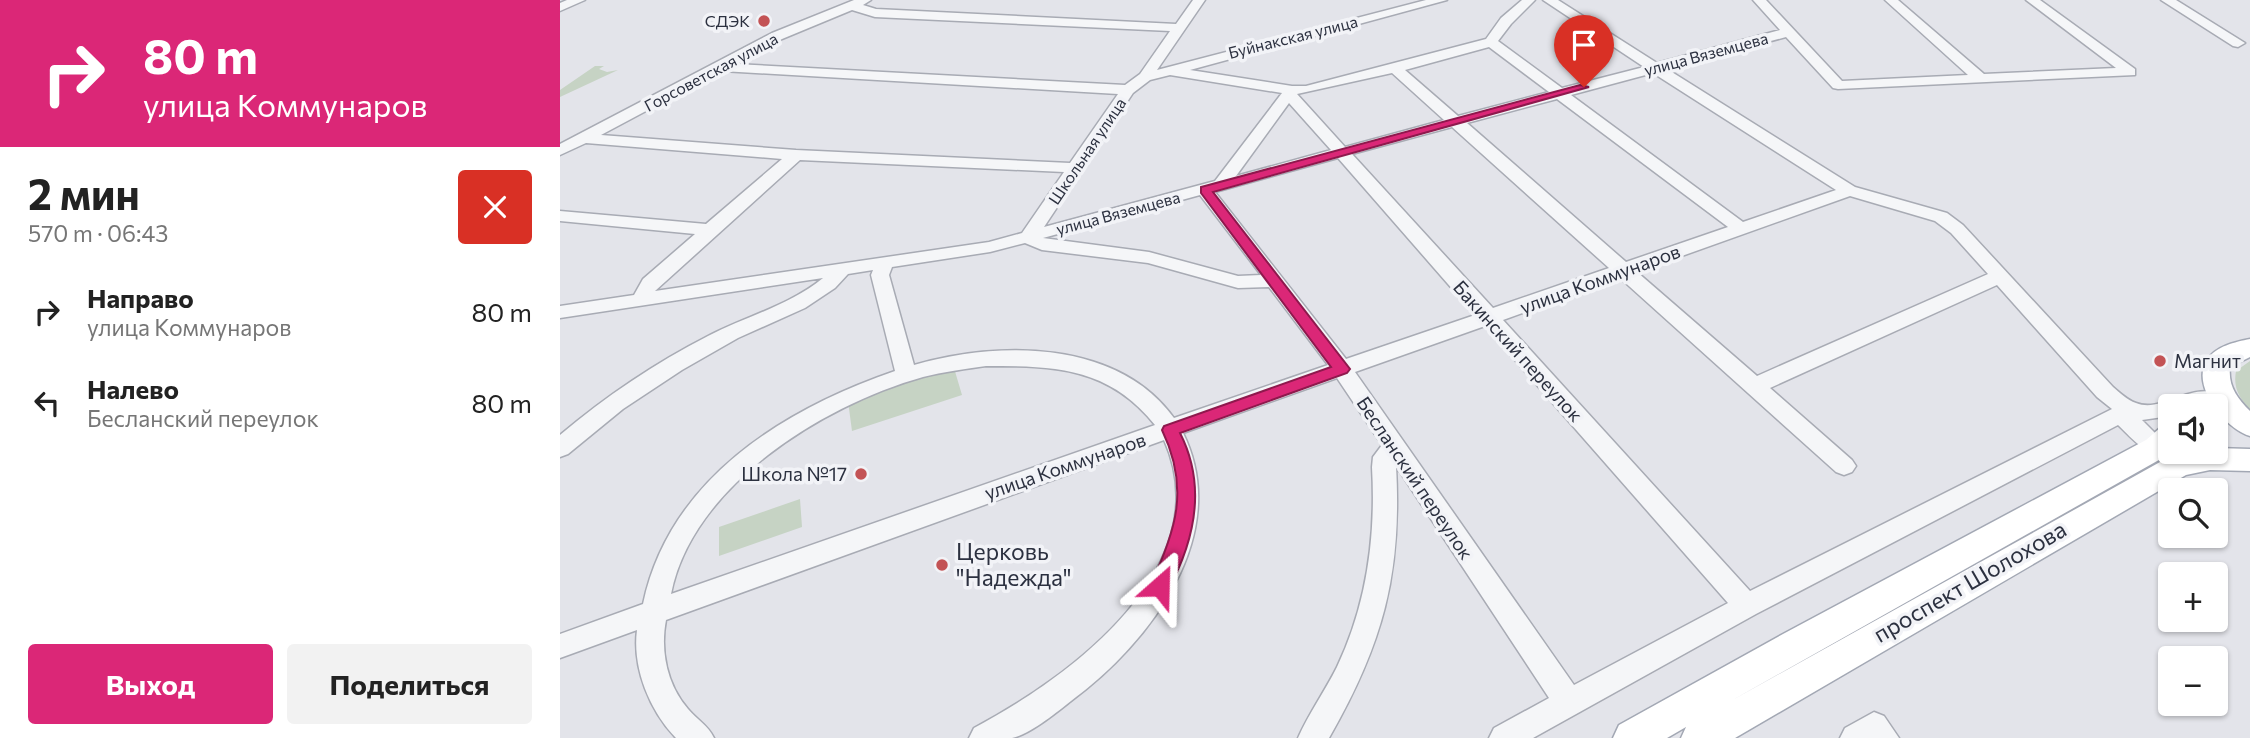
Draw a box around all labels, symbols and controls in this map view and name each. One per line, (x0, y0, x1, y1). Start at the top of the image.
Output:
place label: СДЭК (705, 11, 750, 30)
street label: Буйнакская улица (1226, 11, 1360, 62)
marker: СДЭК (756, 13, 772, 29)
pin (1554, 15, 1614, 87)
text: 80 m (143, 24, 258, 84)
icon: arrive (1565, 26, 1603, 64)
icon: right (28, 28, 119, 119)
street label: Горсоветская улица (641, 28, 781, 115)
street label: улица Вяземцева (1642, 28, 1770, 79)
text: улица Коммунаров (143, 84, 428, 124)
street label: Школьная улица (1044, 94, 1129, 208)
text: 2 мин (28, 167, 140, 219)
button: close (458, 170, 532, 244)
street label: улица Вяземцева (1054, 187, 1182, 238)
text: 570 m · 06:43 (28, 219, 168, 247)
street label: улица Коммунаров (1516, 239, 1683, 318)
street label: Бакинский переулок (1449, 275, 1588, 426)
text: Направо (87, 282, 194, 313)
icon: right (28, 293, 66, 331)
text: 80 m (472, 296, 532, 327)
text: улица Коммунаров (87, 313, 292, 341)
place label: Магнит (2174, 349, 2241, 372)
marker: Магнит (2152, 353, 2168, 369)
text: Налево (87, 373, 179, 404)
icon: left (28, 384, 66, 422)
text: 80 m (472, 387, 532, 418)
street label: Бесланский переулок (1352, 392, 1478, 563)
map controls (2158, 394, 2228, 716)
button: sound (2158, 394, 2228, 464)
text: Бесланский переулок (87, 404, 319, 432)
street label: улица Коммунаров (981, 427, 1148, 504)
place label: Школа №17 (741, 462, 847, 485)
marker: Школа №17 (853, 466, 869, 482)
button: search (2158, 478, 2228, 548)
street label: проспект Шолохова (1868, 514, 2071, 648)
place label: Церковь "Надежда" (956, 537, 1071, 591)
position arrow (1123, 549, 1197, 623)
marker: Церковь "Надежда" (934, 557, 950, 573)
button: + (2158, 562, 2228, 632)
button: Выход (28, 644, 273, 724)
button: Поделиться (287, 644, 532, 724)
button: − (2158, 646, 2228, 716)

